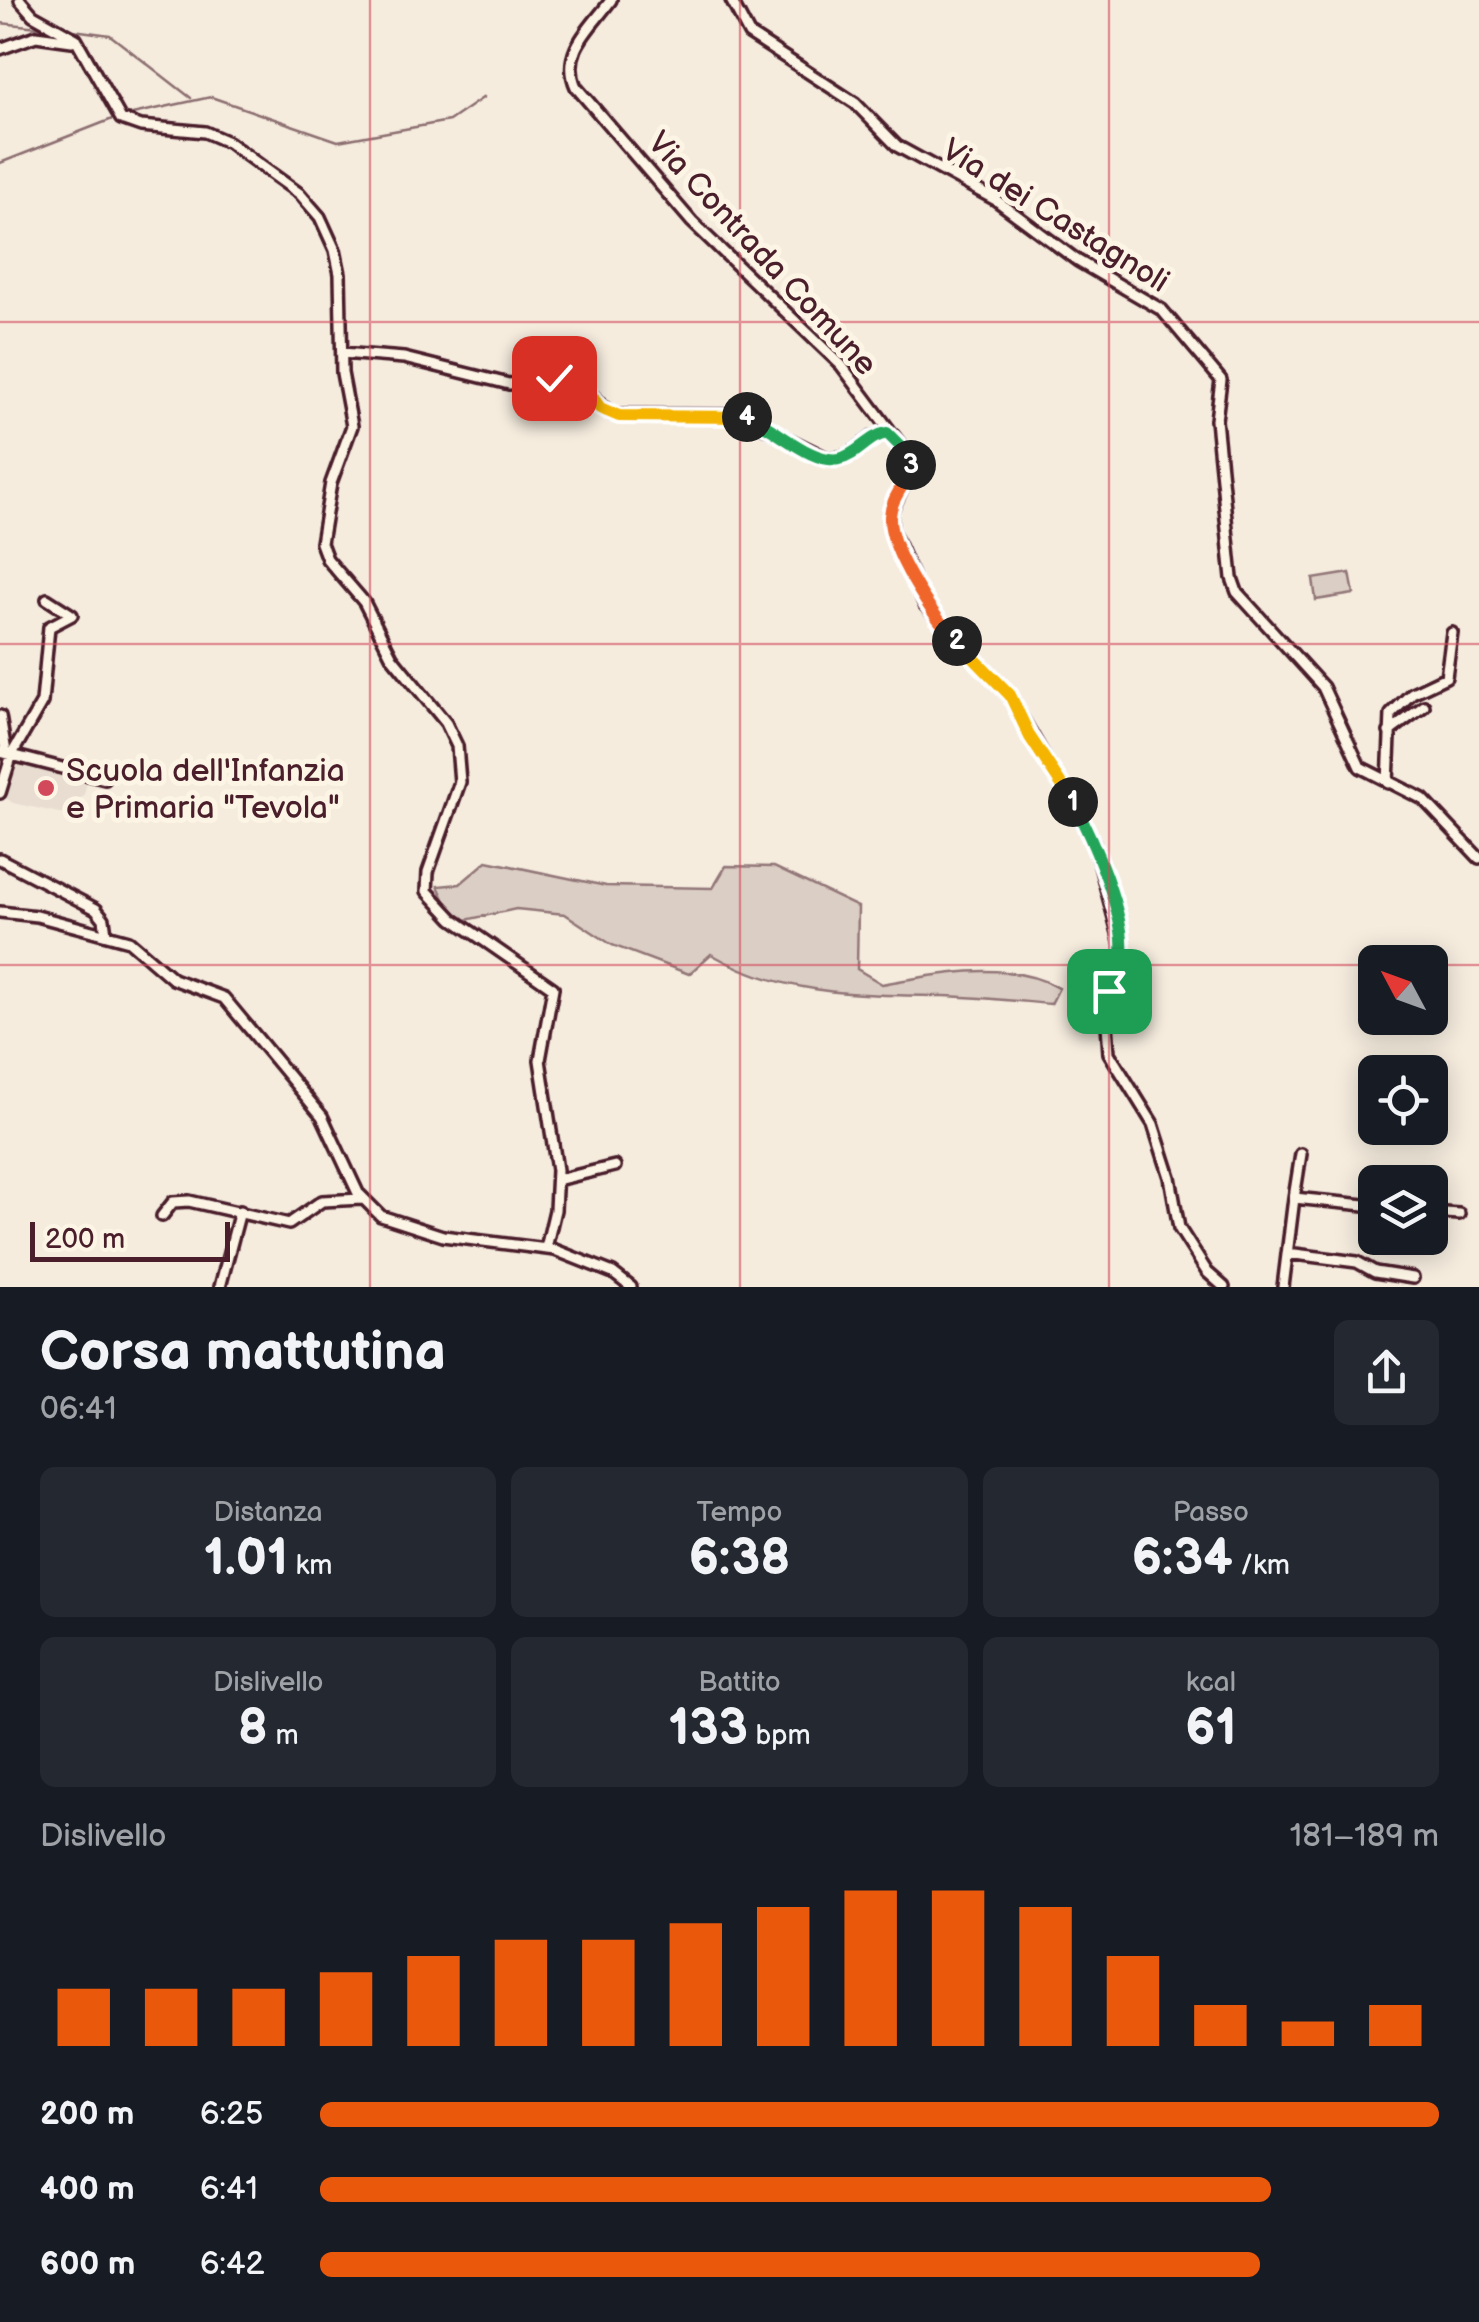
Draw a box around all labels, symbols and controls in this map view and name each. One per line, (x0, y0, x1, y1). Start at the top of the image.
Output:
street label: Via Contrada Comune (639, 124, 885, 384)
street label: Via dei Castagnoli (934, 131, 1176, 302)
pin (512, 336, 597, 421)
icon: check (527, 351, 582, 406)
pin: 4 (722, 392, 772, 442)
text: 4 (739, 400, 755, 433)
pin: 3 (886, 440, 936, 490)
text: 3 (903, 448, 919, 481)
pin: 2 (932, 616, 982, 666)
text: 2 (949, 624, 965, 657)
place label: Scuola dell'Infanzia e Primaria "Tevola" (66, 752, 345, 828)
marker: Scuola dell'Infanzia e Primaria "Tevola" (35, 777, 57, 799)
pin: 1 (1048, 777, 1098, 827)
text: 1 (1067, 785, 1079, 818)
north arrow (1358, 945, 1448, 1035)
map controls (1358, 945, 1448, 1255)
pin (1067, 949, 1152, 1034)
icon: arrive (1082, 964, 1137, 1019)
button: locate (1358, 1055, 1448, 1145)
button: layers (1358, 1165, 1448, 1255)
scale bar (30, 1217, 230, 1262)
text: 200 m (45, 1223, 125, 1256)
text: Corsa mattutina (40, 1319, 446, 1386)
button: share (1334, 1320, 1439, 1425)
text: 06:41 (40, 1390, 117, 1429)
text: Distanza (214, 1496, 323, 1529)
text: Tempo (697, 1496, 782, 1529)
text: Passo (1173, 1496, 1249, 1529)
text: 1.01 (204, 1529, 288, 1589)
text: 6:38 (689, 1529, 790, 1589)
text: 6:34 (1132, 1529, 1233, 1589)
text: km (288, 1549, 333, 1582)
text: /km (1233, 1549, 1290, 1582)
text: Dislivello (213, 1666, 323, 1699)
text: Battito (698, 1666, 781, 1699)
text: kcal (1186, 1666, 1236, 1699)
text: 8 (238, 1699, 268, 1759)
text: 133 (668, 1699, 748, 1759)
text: 61 (1185, 1699, 1237, 1759)
text: m (268, 1719, 299, 1752)
text: bpm (748, 1719, 811, 1752)
text: Dislivello (40, 1817, 166, 1856)
text: 181–189 m (1290, 1817, 1439, 1856)
text: 200 m (40, 2095, 134, 2134)
text: 6:25 (200, 2095, 263, 2134)
text: 400 m (40, 2170, 135, 2209)
text: 6:41 (200, 2170, 258, 2209)
text: 600 m (40, 2245, 135, 2284)
text: 6:42 (200, 2245, 264, 2284)

